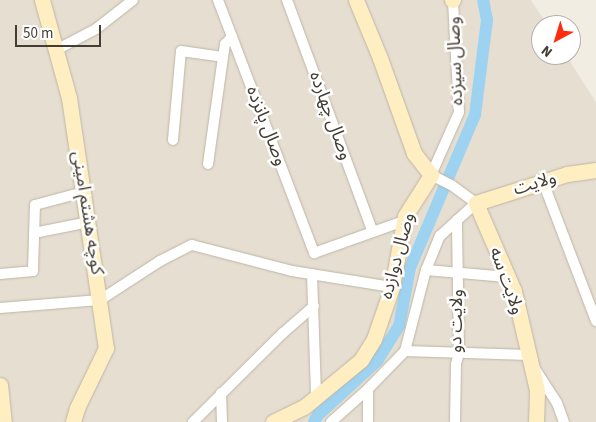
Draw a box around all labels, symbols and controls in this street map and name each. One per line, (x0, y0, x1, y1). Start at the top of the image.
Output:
scale bar (18, 15, 104, 47)
north arrow (531, 15, 581, 65)
street label: وصال سیزده (444, 16, 468, 106)
text: 50 m (23, 23, 53, 44)
text: N (537, 40, 557, 62)
street label: وصال چهارده (304, 69, 356, 163)
street label: وصال پانزده (241, 83, 291, 169)
street label: کوچه هشتم امینی (67, 150, 107, 276)
street label: ولایت (511, 167, 559, 201)
street label: وصال دوازده (376, 210, 420, 302)
street label: ولایت سه (484, 244, 528, 318)
street label: ولایت دو (446, 289, 468, 353)

